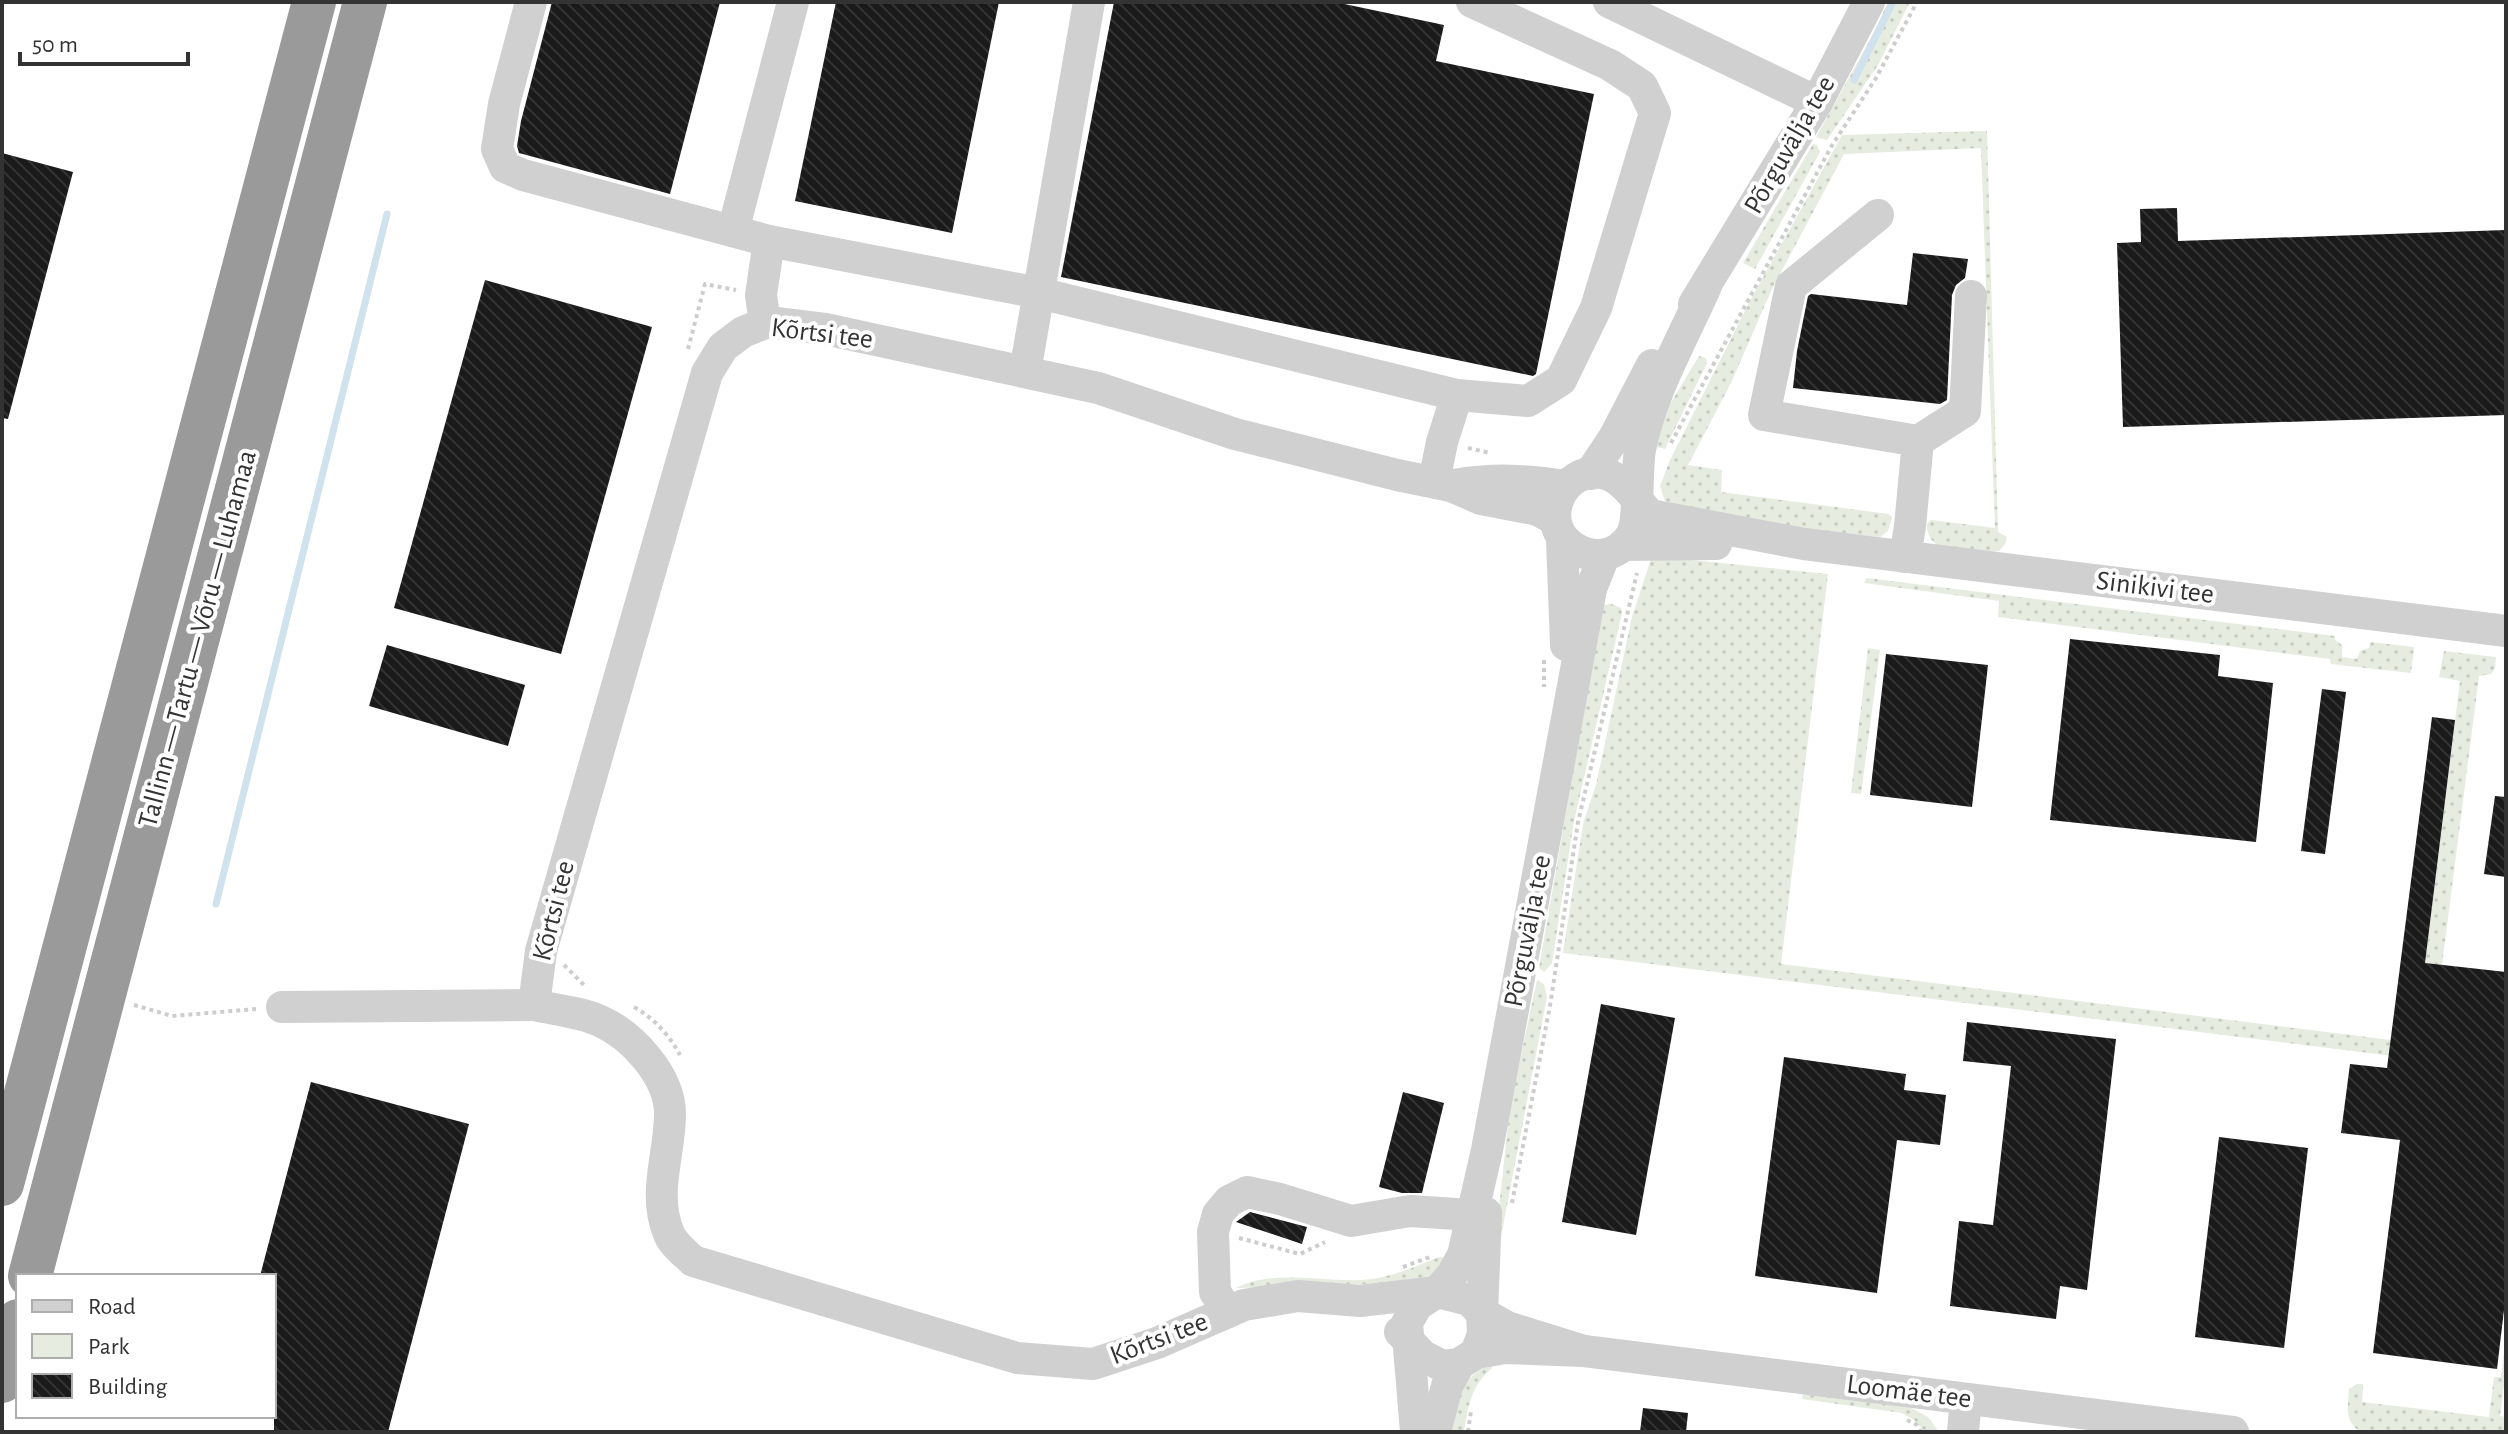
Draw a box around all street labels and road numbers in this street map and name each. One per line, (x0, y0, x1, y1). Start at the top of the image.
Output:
street label: Põrguvälja tee (1739, 71, 1841, 219)
street label: Kõrtsi tee (770, 314, 874, 354)
street label: Tallinn — Tartu — Võru — Luhamaa (134, 447, 262, 831)
street label: Sinikivi tee (2095, 567, 2215, 609)
street label: Põrguvälja tee (1500, 853, 1556, 1009)
street label: Kõrtsi tee (528, 858, 580, 964)
street label: Kõrtsi tee (1106, 1308, 1212, 1370)
street label: Loomäe tee (1845, 1370, 1973, 1414)

